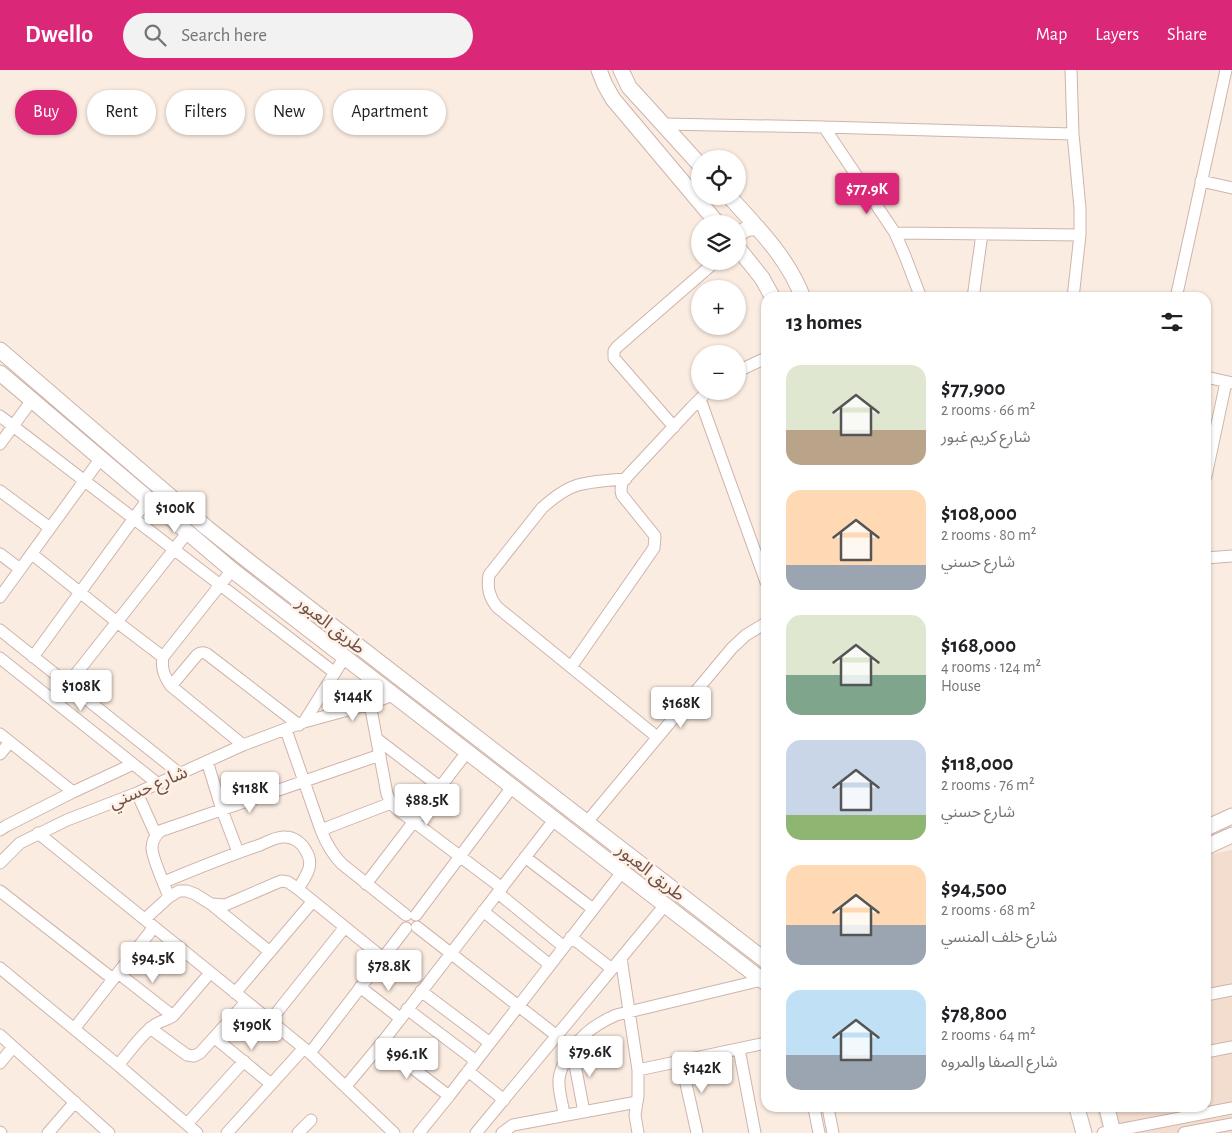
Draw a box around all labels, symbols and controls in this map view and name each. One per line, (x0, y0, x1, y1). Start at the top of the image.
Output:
search box (123, 13, 473, 58)
icon: search (141, 21, 169, 49)
text: Dwello (25, 23, 93, 47)
text: Search here (181, 26, 267, 45)
text: Map (1036, 26, 1067, 44)
text: Layers (1095, 26, 1139, 44)
text: Share (1167, 26, 1207, 44)
chip: Buy (15, 90, 77, 135)
chip: Rent (87, 90, 156, 135)
chip: Filters (166, 90, 245, 135)
chip: New (255, 90, 323, 135)
chip: Apartment (333, 90, 446, 135)
map controls (691, 150, 746, 400)
button: locate (691, 150, 746, 205)
pin: $77.9K (826, 172, 908, 215)
text: $77.9K (846, 181, 888, 197)
button: layers (691, 215, 746, 270)
button: + (691, 280, 746, 335)
icon: filters (1158, 308, 1186, 336)
text: 13 homes (786, 312, 862, 333)
button: − (691, 345, 746, 400)
text: $77,900 (941, 378, 1005, 399)
icon: home (826, 385, 886, 445)
text: 2 rooms · 66 m² (941, 402, 1035, 418)
text: شارع كريم غبور (941, 429, 1031, 445)
pin: $100K (140, 492, 210, 534)
text: $100K (156, 500, 194, 516)
text: $108,000 (941, 503, 1017, 524)
icon: home (826, 510, 886, 570)
text: 2 rooms · 80 m² (941, 527, 1036, 543)
text: شارع حسني (941, 554, 1015, 570)
street label: طريق العبور (291, 593, 368, 659)
icon: home (826, 635, 886, 695)
text: $168,000 (941, 635, 1016, 656)
text: 4 rooms · 124 m² (941, 659, 1041, 675)
pin: $108K (46, 670, 116, 712)
text: $108K (62, 678, 100, 694)
text: House (941, 678, 981, 694)
pin: $144K (318, 680, 388, 722)
pin: $168K (646, 686, 716, 729)
text: $144K (334, 688, 372, 704)
text: $168K (662, 695, 700, 711)
text: $118,000 (941, 753, 1014, 774)
icon: home (826, 760, 886, 820)
street label: شارع حسني (106, 763, 192, 816)
pin: $118K (215, 772, 285, 814)
text: 2 rooms · 76 m² (941, 777, 1035, 793)
text: $118K (232, 780, 268, 796)
pin: $88.5K (386, 784, 468, 826)
text: $88.5K (406, 792, 448, 808)
text: شارع حسني (941, 804, 1015, 820)
street label: طريق العبور (611, 840, 688, 906)
text: $94,500 (941, 878, 1007, 899)
icon: home (826, 885, 886, 945)
text: 2 rooms · 68 m² (941, 902, 1035, 918)
text: شارع خلف المنسي (941, 929, 1057, 945)
pin: $94.5K (112, 942, 194, 984)
text: $94.5K (132, 950, 174, 966)
pin: $78.8K (348, 950, 430, 992)
text: $78.8K (368, 958, 410, 974)
text: $78,800 (941, 1003, 1007, 1024)
pin: $190K (217, 1008, 287, 1051)
icon: home (826, 1010, 886, 1070)
text: $190K (233, 1017, 271, 1033)
text: 2 rooms · 64 m² (941, 1027, 1036, 1043)
pin: $79.6K (549, 1036, 631, 1078)
pin: $96.1K (366, 1038, 448, 1080)
text: $79.6K (569, 1044, 611, 1060)
text: $96.1K (386, 1046, 428, 1062)
pin: $142K (667, 1052, 737, 1094)
text: شارع الصفا والمروه (941, 1054, 1058, 1070)
text: $142K (683, 1060, 721, 1076)

